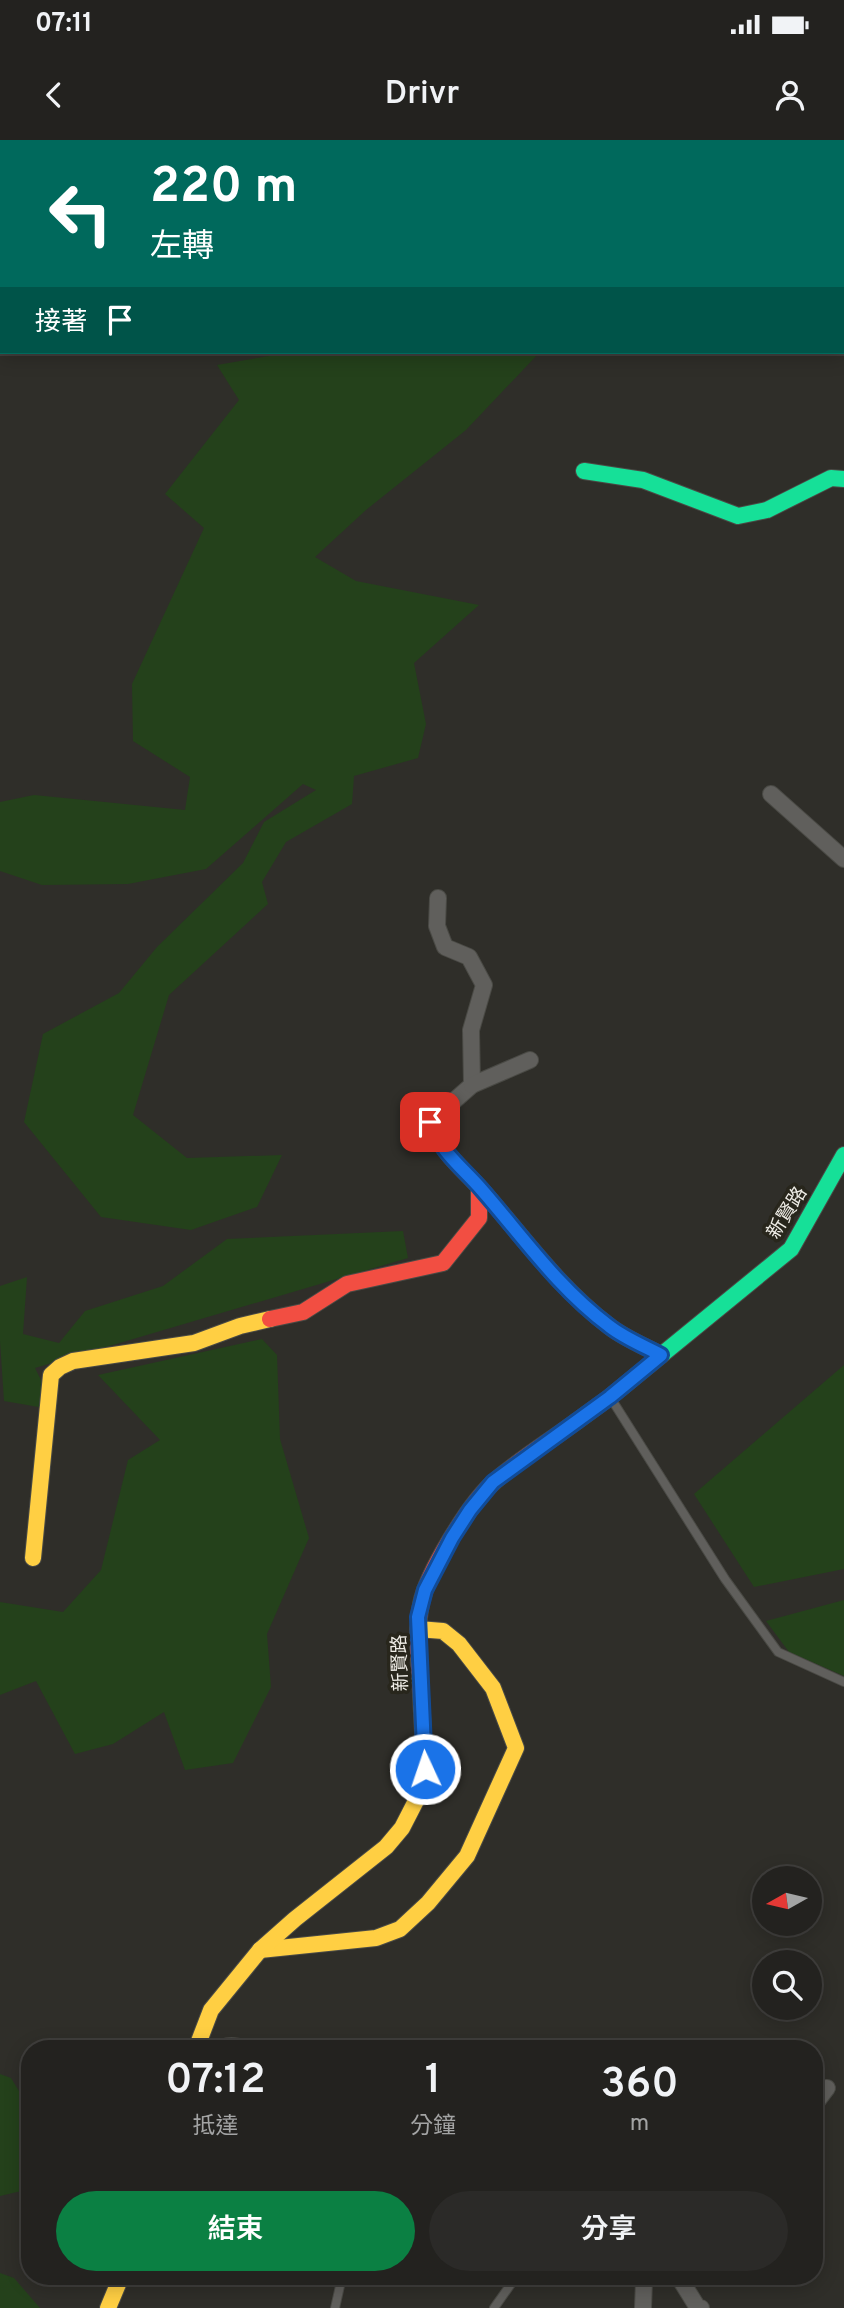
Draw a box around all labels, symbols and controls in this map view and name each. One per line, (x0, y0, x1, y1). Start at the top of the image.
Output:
text: 07:11 (35, 8, 93, 41)
text: Drivr (385, 75, 459, 115)
icon: back (35, 76, 73, 114)
icon: person (771, 76, 809, 114)
text: 220 m (150, 158, 297, 220)
icon: left (35, 168, 126, 259)
text: 左轉 (150, 228, 214, 268)
icon: arrive (101, 301, 139, 339)
text: 接著 (35, 307, 87, 340)
pin (400, 1092, 460, 1152)
icon: arrive (411, 1103, 449, 1141)
street label: 新賢路 (762, 1183, 813, 1244)
street label: 新賢路 (388, 1634, 414, 1692)
position arrow (388, 1732, 462, 1806)
north arrow (752, 1866, 822, 1936)
map controls (752, 1866, 822, 2020)
button: search (752, 1950, 822, 2020)
text: 07:12 (165, 2055, 266, 2108)
text: 1 (425, 2055, 441, 2108)
text: 360 (600, 2059, 679, 2112)
text: m (630, 2110, 649, 2139)
text: 抵達 (193, 2113, 239, 2142)
text: 分鐘 (410, 2113, 456, 2142)
button: 結束 (56, 2191, 415, 2271)
button: 分享 (429, 2191, 788, 2271)

